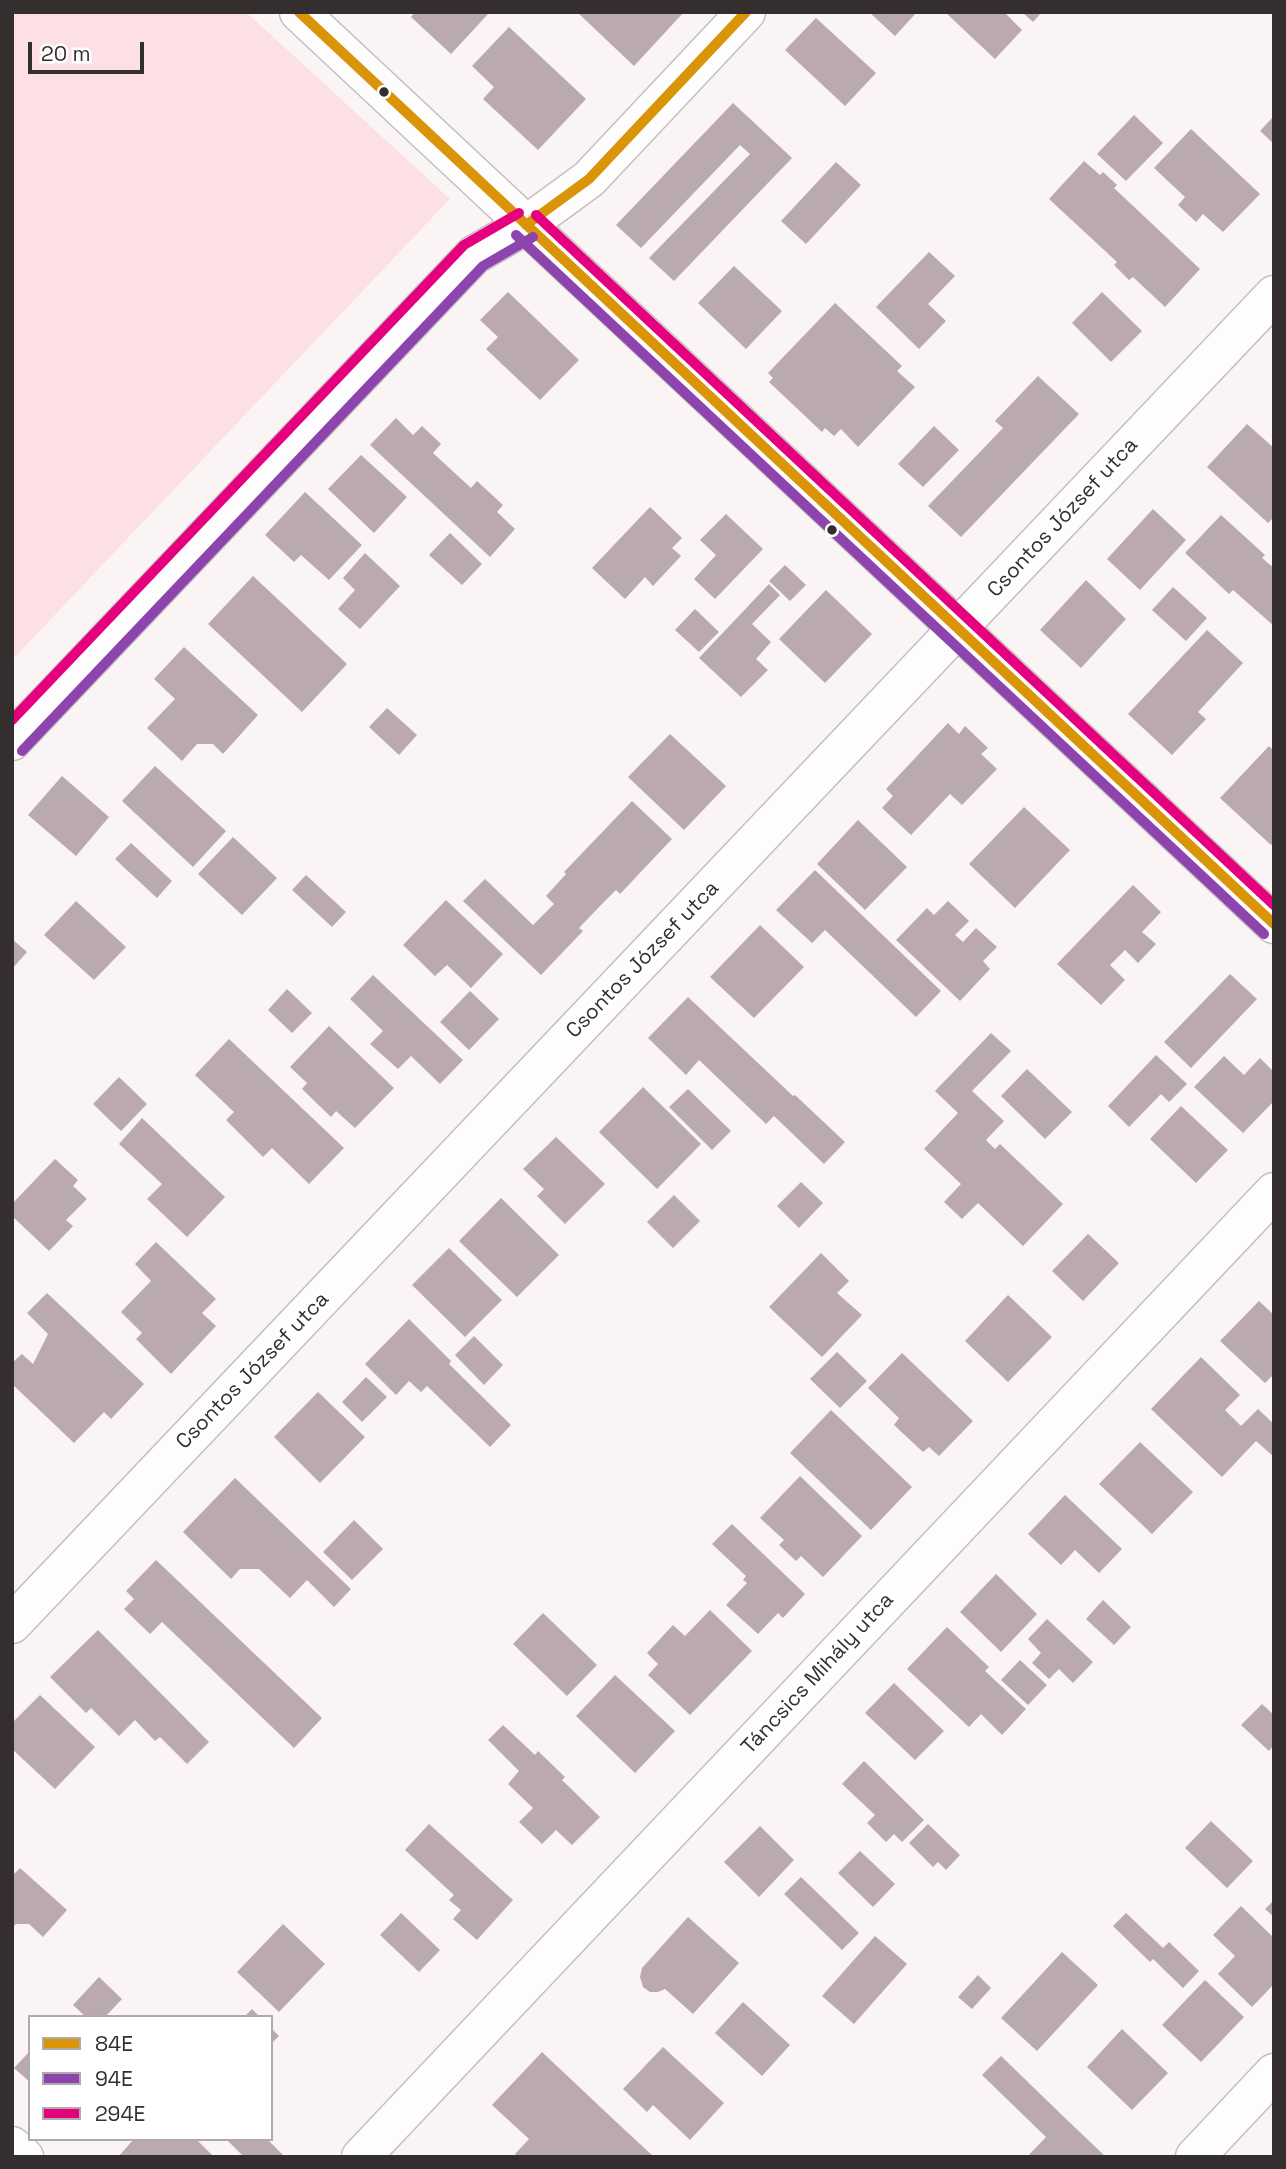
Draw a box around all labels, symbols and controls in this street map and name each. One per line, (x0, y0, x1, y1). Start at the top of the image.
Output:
scale bar (32, 28, 147, 72)
text: 20 m (41, 40, 91, 67)
unlabelled marker (377, 85, 391, 99)
street label: Csontos József utca (983, 433, 1143, 603)
unlabelled marker (825, 523, 839, 537)
street label: Csontos József utca (561, 876, 725, 1044)
street label: Csontos József utca (171, 1287, 335, 1455)
street label: Táncsics Mihály utca (737, 1588, 899, 1760)
legend (28, 2015, 273, 2141)
text: 84E (95, 2030, 133, 2057)
text: 94E (95, 2065, 133, 2092)
text: 294E (95, 2100, 145, 2127)

